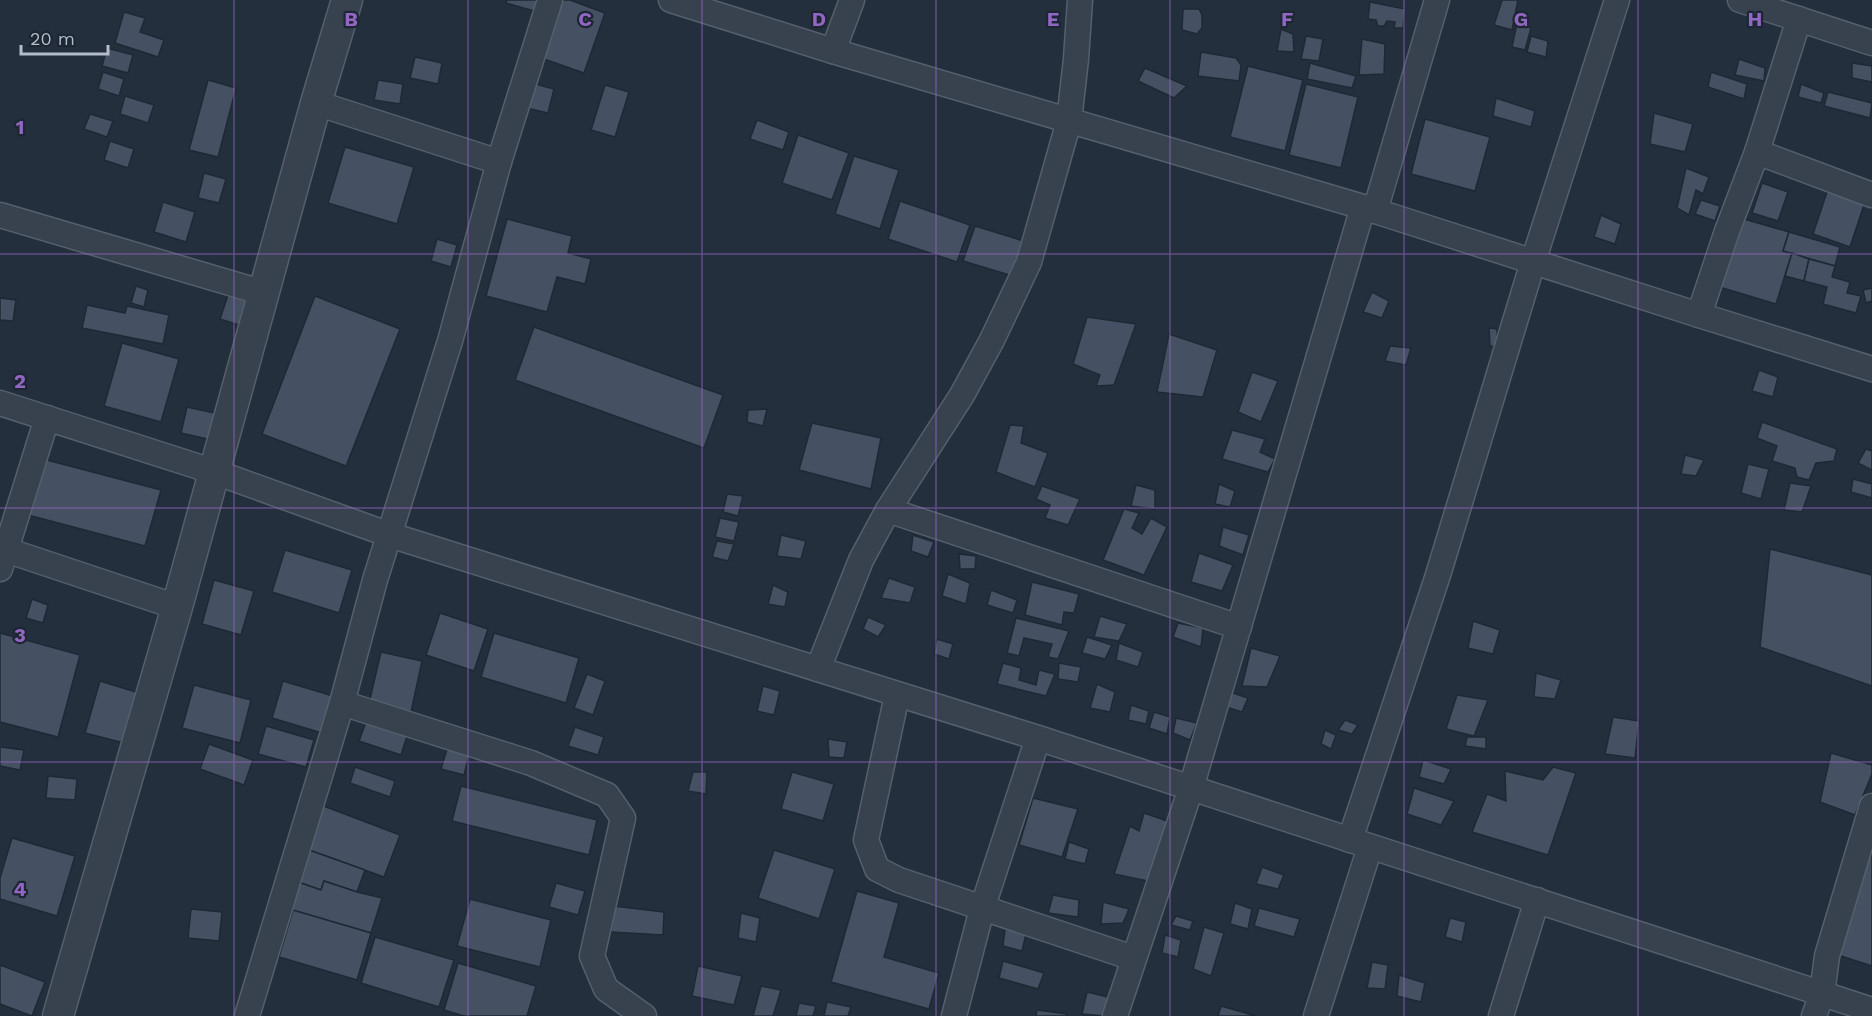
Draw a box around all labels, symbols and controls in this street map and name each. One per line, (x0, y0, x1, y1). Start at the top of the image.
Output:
text: B (344, 7, 358, 31)
text: C (578, 7, 592, 31)
text: D (812, 7, 826, 31)
text: E (1047, 7, 1059, 31)
text: F (1281, 7, 1293, 31)
text: G (1514, 7, 1528, 31)
text: H (1748, 7, 1762, 31)
scale bar (21, 18, 108, 56)
text: 20 m (30, 28, 75, 49)
text: 1 (16, 115, 24, 139)
text: 2 (14, 369, 26, 393)
text: 3 (14, 623, 26, 647)
text: 4 (14, 877, 27, 901)

